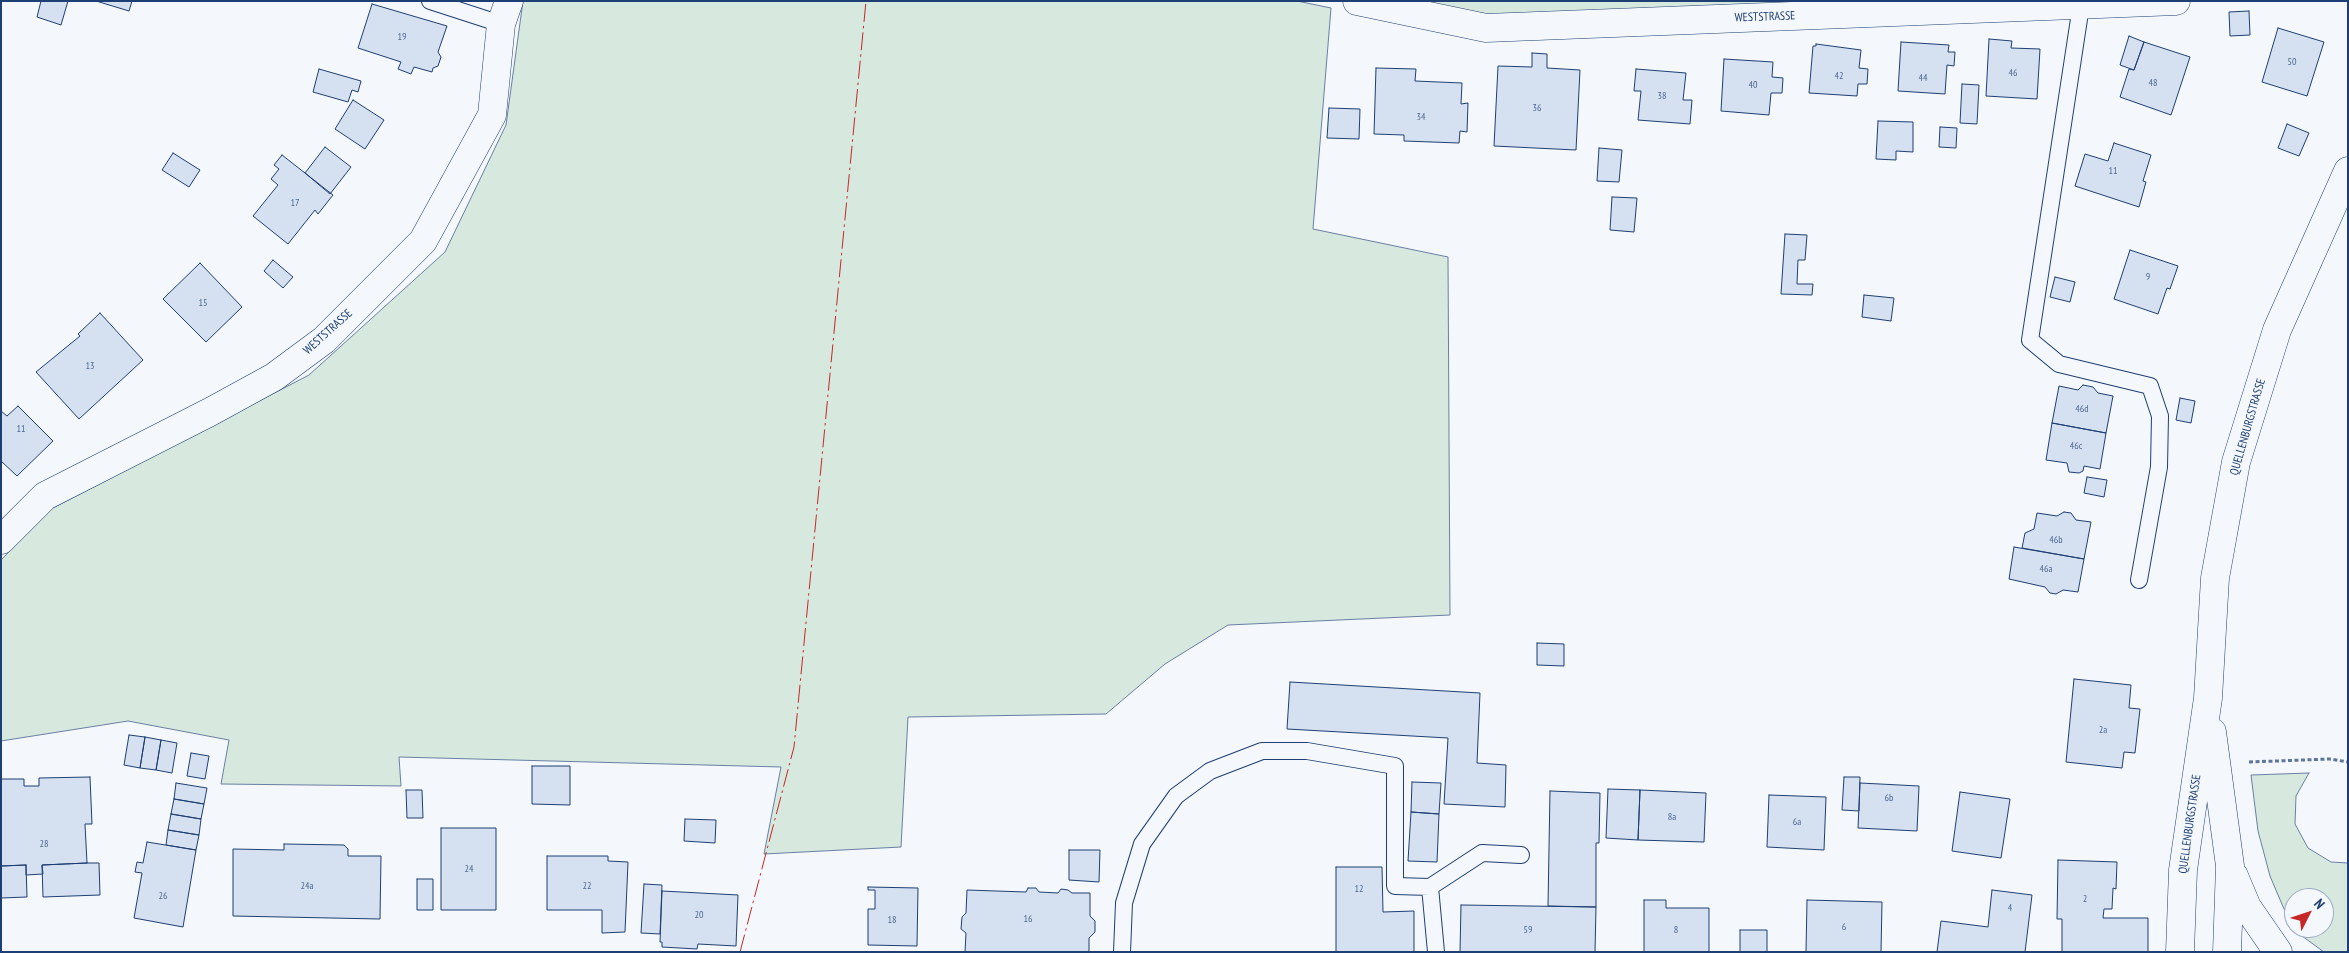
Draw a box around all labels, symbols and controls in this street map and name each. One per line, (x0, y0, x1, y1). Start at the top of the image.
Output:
street label: WESTSTRASSE (1734, 9, 1796, 25)
house number: 19 (398, 31, 406, 43)
house number: 50 (2288, 56, 2296, 68)
house number: 46 (2009, 67, 2017, 79)
house number: 42 (1835, 70, 1843, 82)
house number: 44 (1919, 72, 1927, 84)
house number: 48 (2149, 77, 2157, 89)
house number: 40 (1749, 79, 1757, 91)
house number: 38 (1658, 90, 1666, 102)
house number: 36 (1533, 102, 1541, 114)
house number: 34 (1417, 111, 1425, 123)
house number: 11 (2109, 165, 2117, 177)
house number: 17 (291, 197, 299, 209)
house number: 9 (2146, 271, 2150, 283)
house number: 15 (199, 297, 207, 309)
street label: WESTSTRASSE (301, 306, 355, 358)
house number: 13 (86, 360, 94, 372)
street label: QUELLENBURGSTRASSE (2227, 377, 2269, 477)
house number: 46d (2075, 403, 2089, 415)
house number: 11 (17, 423, 25, 435)
house number: 46c (2070, 440, 2082, 452)
house number: 46b (2049, 534, 2063, 546)
house number: 46a (2040, 563, 2052, 575)
house number: 2a (2099, 724, 2107, 736)
street label: QUELLENBURGSTRASSE (2176, 774, 2204, 874)
house number: 6b (1885, 792, 1893, 804)
house number: 8a (1668, 811, 1676, 823)
house number: 6a (1793, 816, 1801, 828)
house number: 28 (40, 838, 48, 850)
house number: 24 (465, 863, 473, 875)
house number: 24a (301, 880, 313, 892)
house number: 22 (583, 880, 591, 892)
house number: 12 (1355, 883, 1363, 895)
north arrow (2284, 888, 2334, 938)
house number: 26 (159, 890, 167, 902)
house number: 2 (2083, 893, 2087, 905)
text: N (2310, 895, 2329, 913)
house number: 4 (2008, 902, 2012, 914)
house number: 20 (695, 909, 703, 921)
house number: 16 (1024, 913, 1032, 925)
house number: 18 (888, 914, 896, 926)
house number: 6 (1842, 921, 1846, 933)
house number: 59 (1524, 924, 1532, 936)
house number: 8 (1674, 924, 1678, 936)

